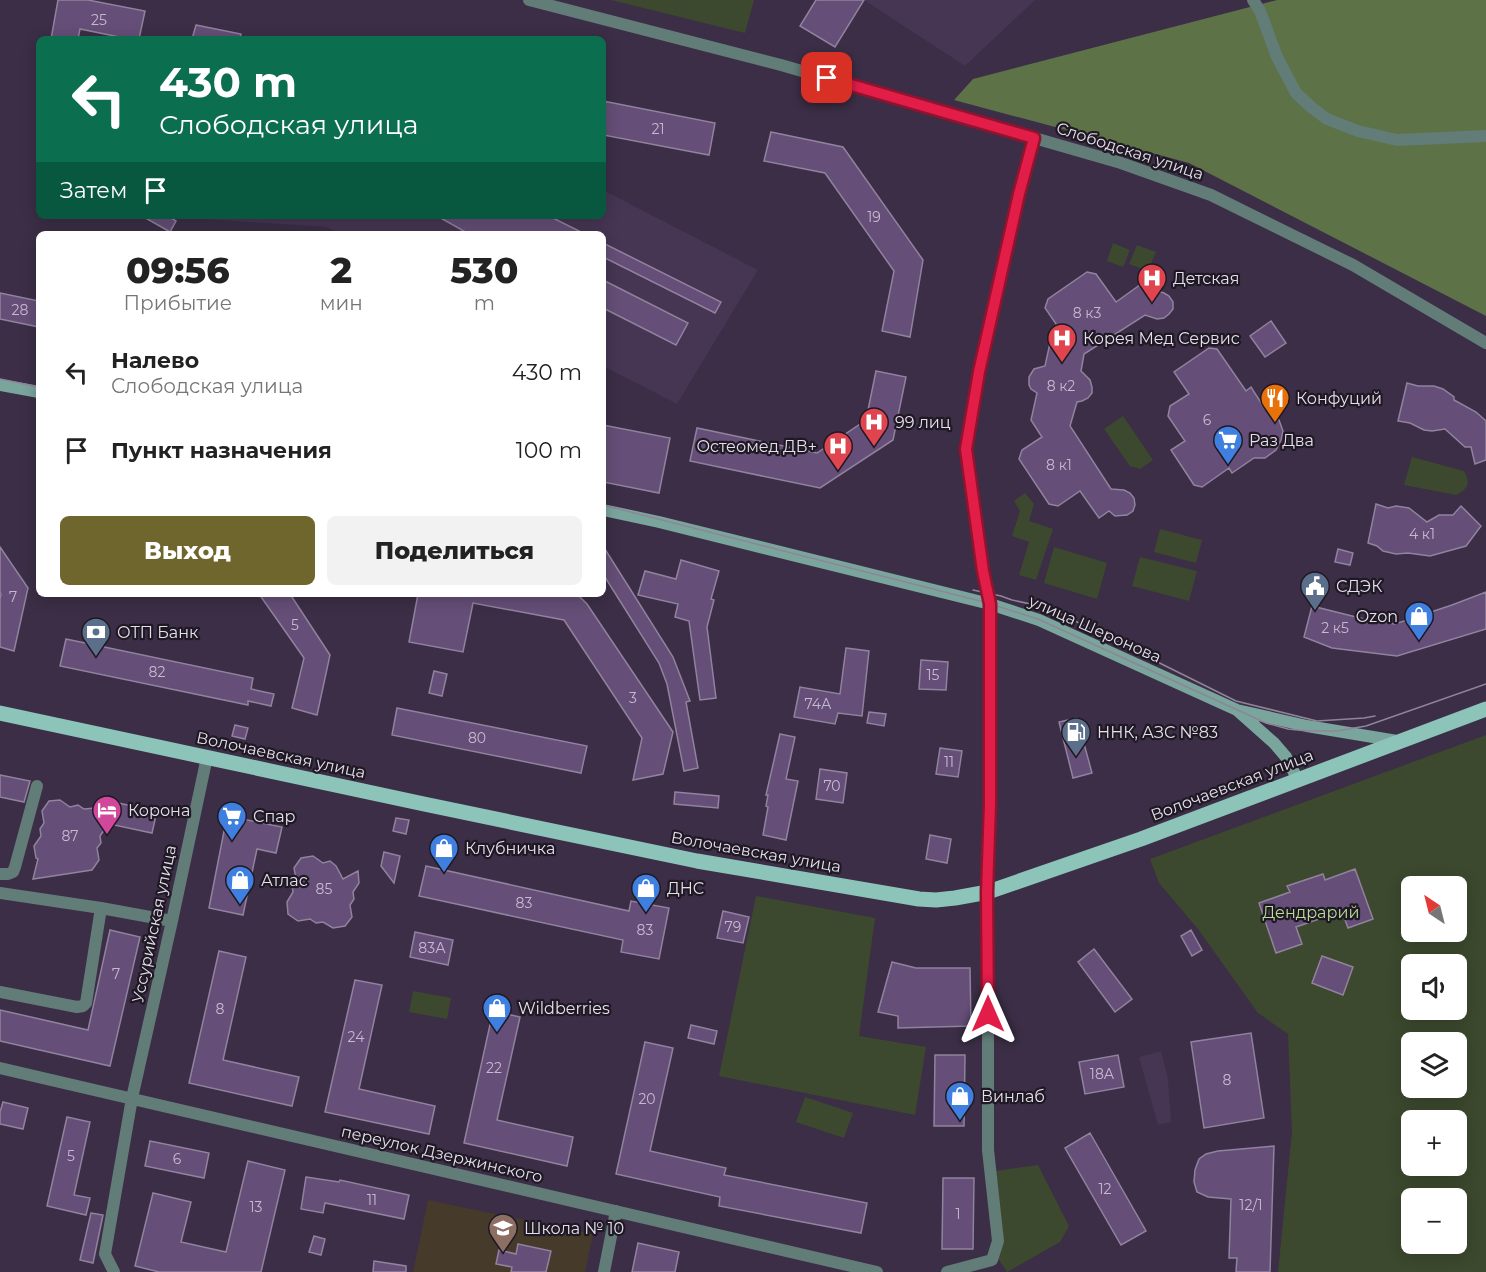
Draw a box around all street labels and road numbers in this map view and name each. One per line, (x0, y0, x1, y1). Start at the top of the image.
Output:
street label: Слободская улица (1054, 118, 1206, 184)
street label: улица Шеронова (1025, 591, 1164, 667)
street label: Волочаевская улица (195, 728, 367, 782)
street label: Волочаевская улица (1148, 745, 1316, 825)
street label: Волочаевская улица (670, 828, 842, 876)
street label: Уссурийская улица (128, 843, 180, 1005)
street label: переулок Дзержинского (339, 1122, 545, 1186)

